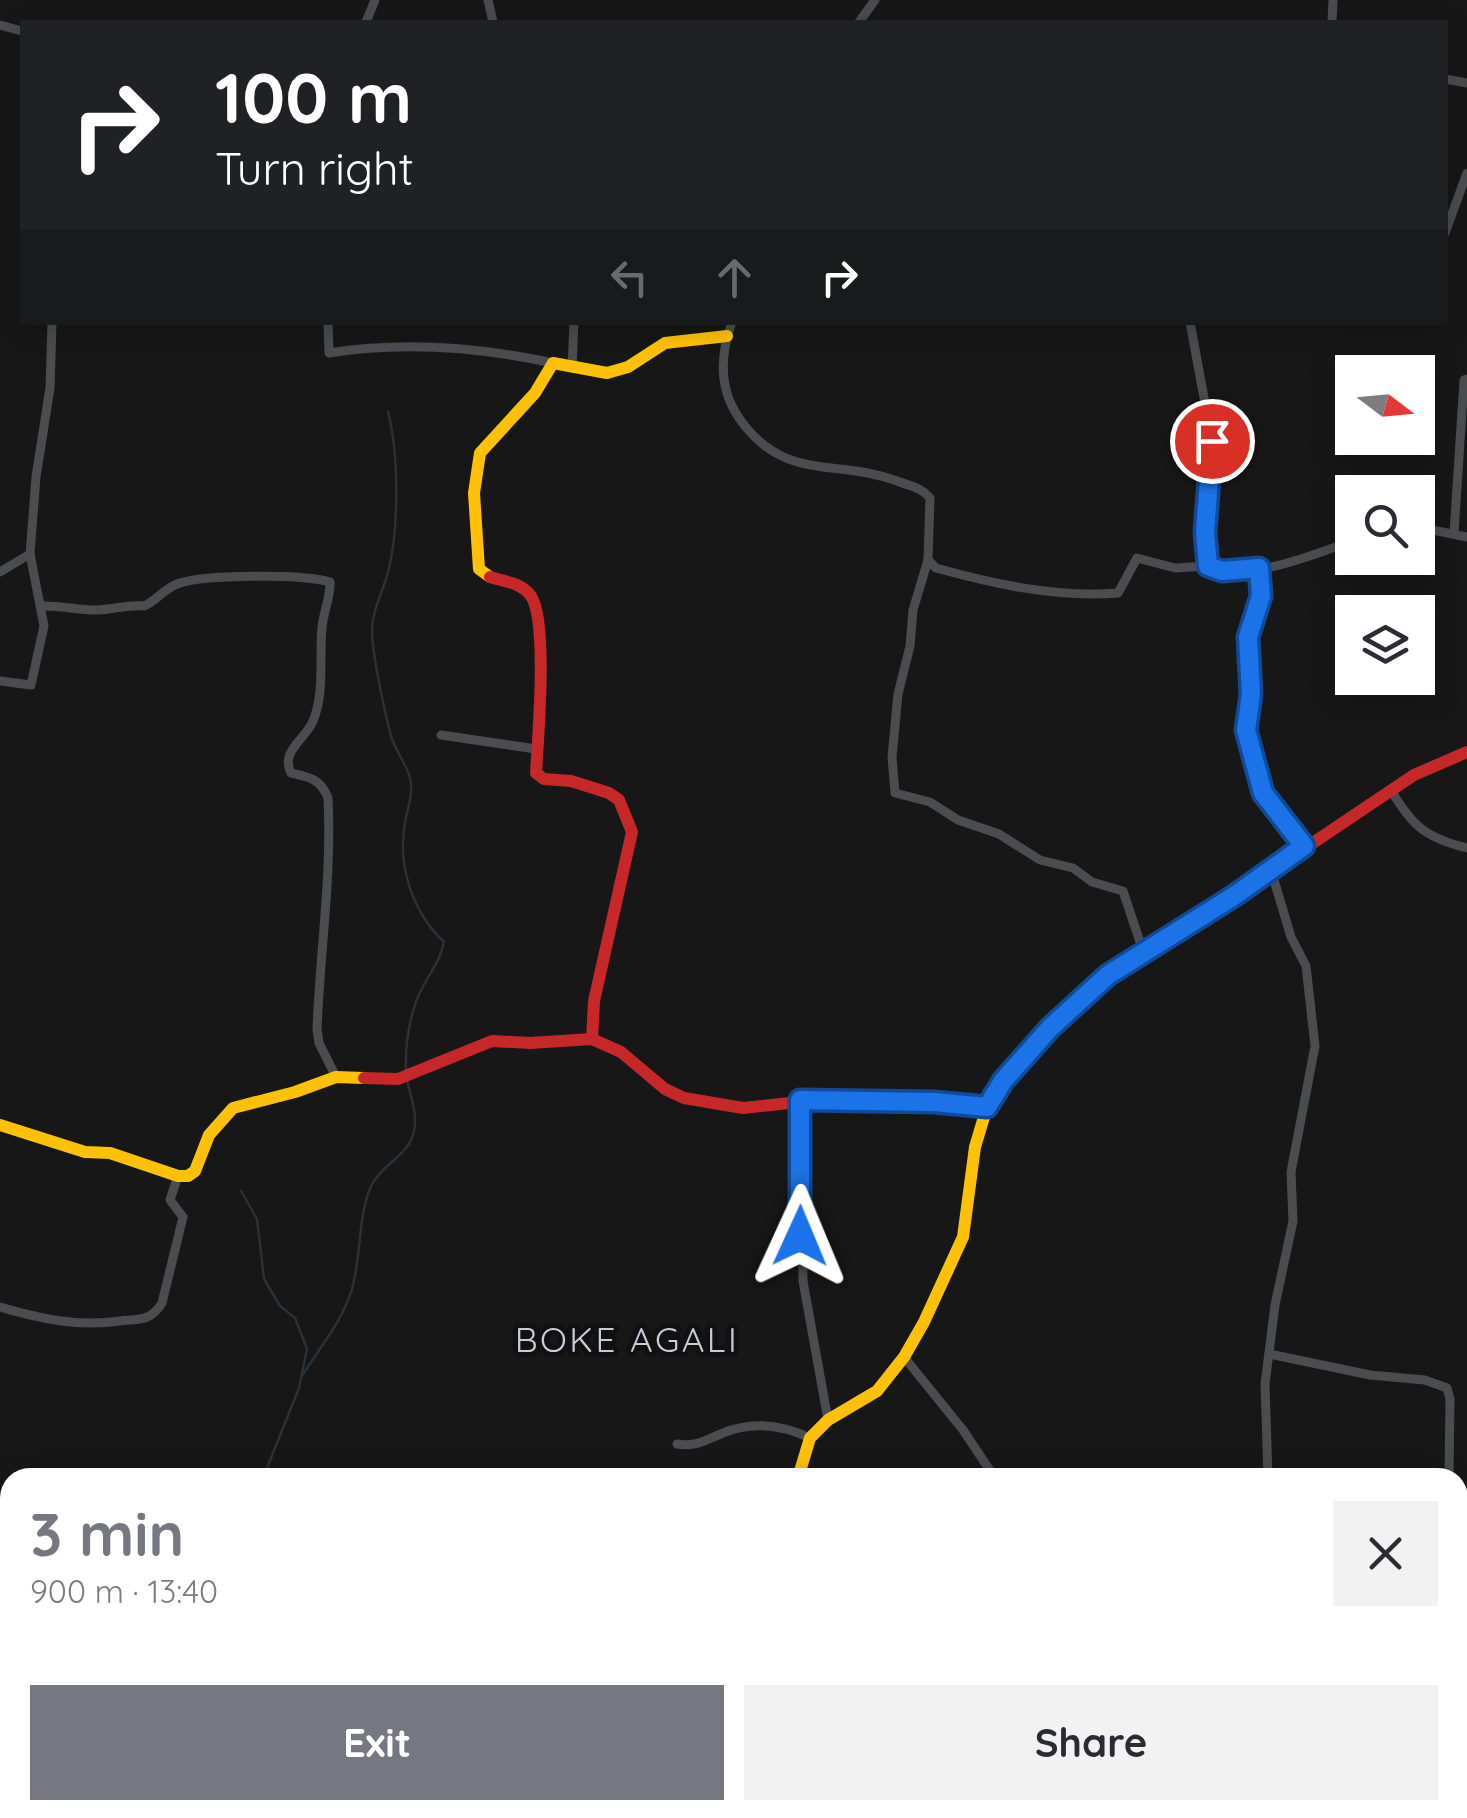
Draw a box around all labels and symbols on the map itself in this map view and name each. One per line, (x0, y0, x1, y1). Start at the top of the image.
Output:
north arrow (1335, 355, 1435, 455)
pin (1170, 399, 1255, 484)
position arrow (748, 1184, 852, 1288)
district label: BOKE AGALI (515, 1317, 739, 1361)

